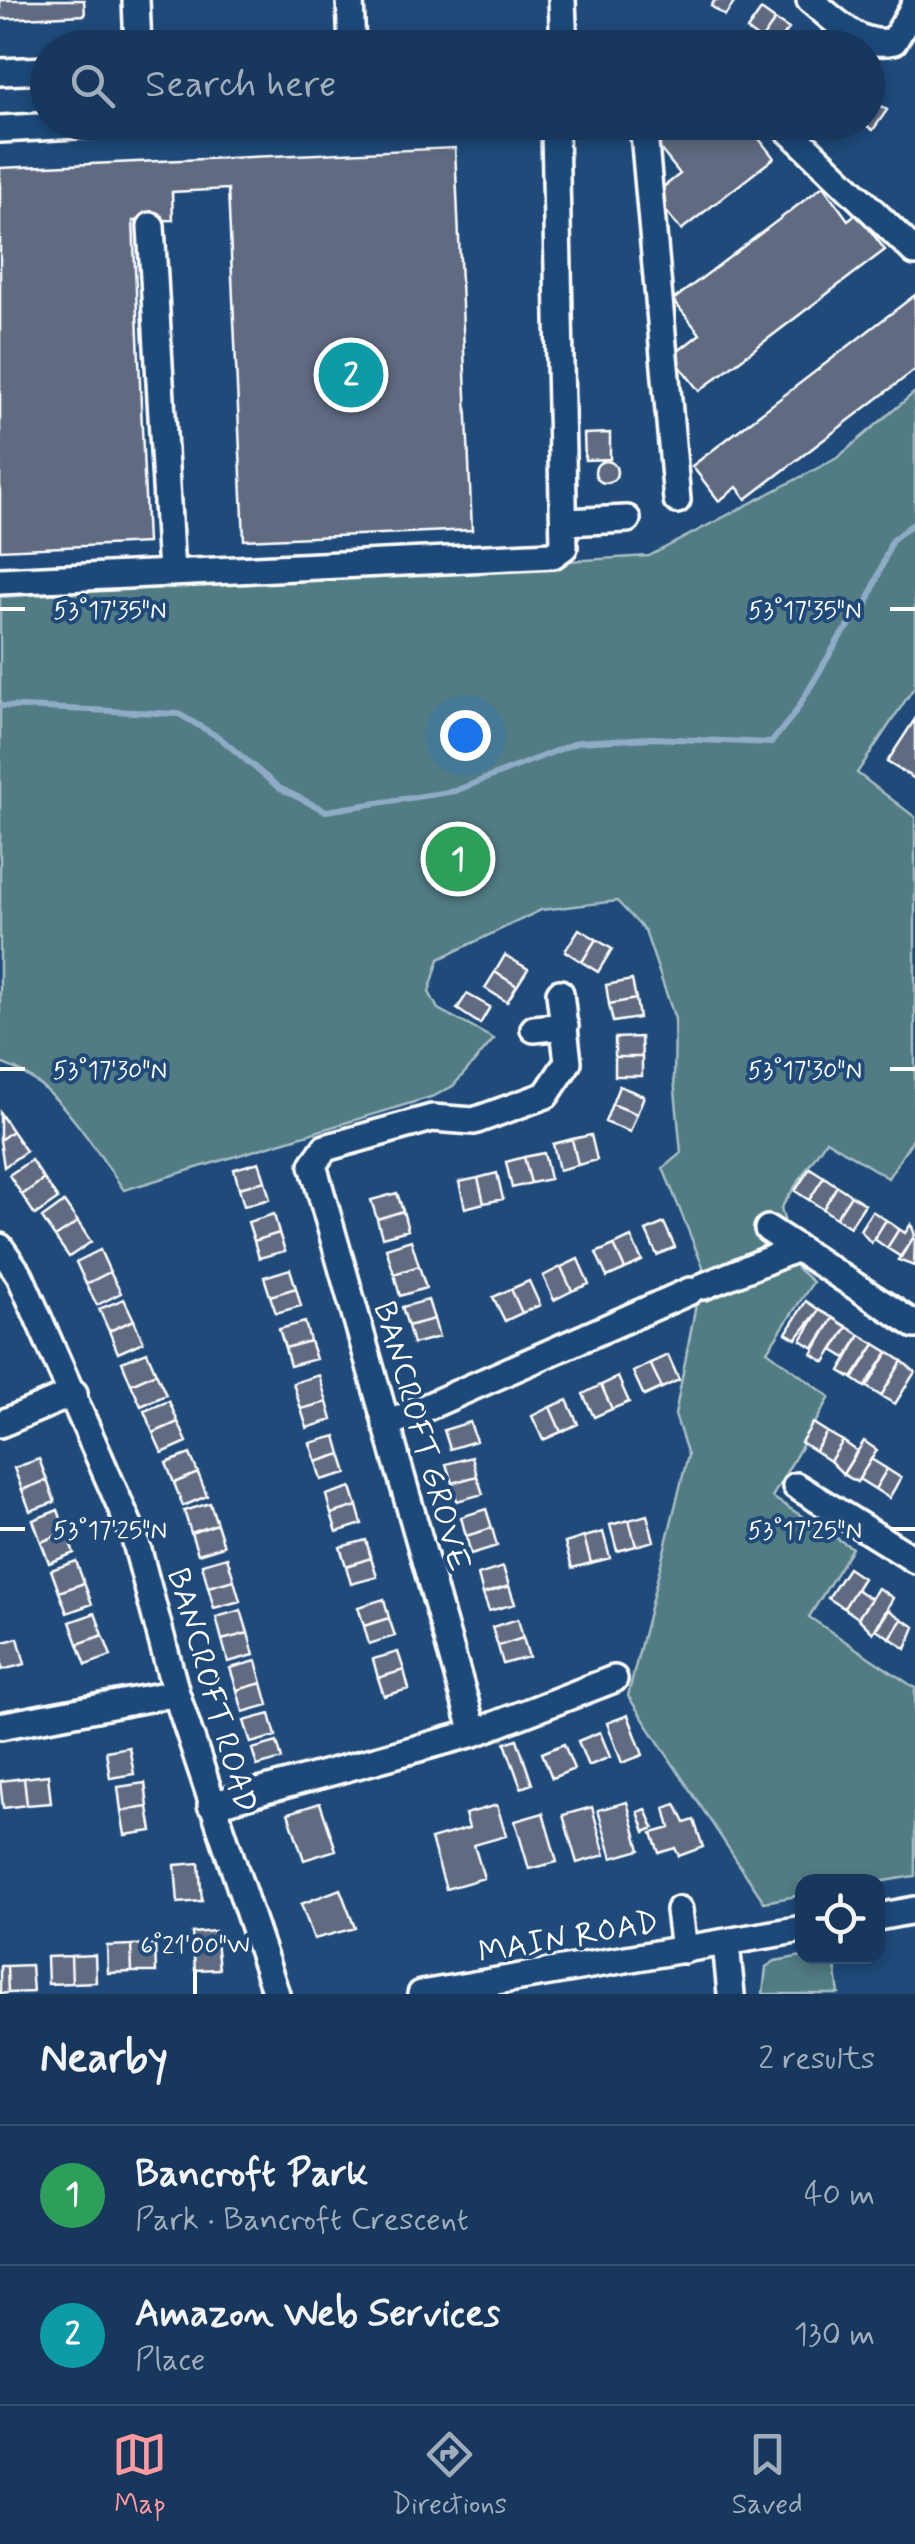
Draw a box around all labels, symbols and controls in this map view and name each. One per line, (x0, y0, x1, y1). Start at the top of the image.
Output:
search box (30, 30, 885, 140)
icon: search (65, 58, 120, 113)
text: Search here (145, 61, 336, 110)
pin: 2 (318, 338, 384, 412)
text: 53°17'35"N (53, 595, 167, 628)
text: 53°17'35"N (748, 595, 862, 628)
your location (440, 710, 491, 761)
pin: 1 (426, 822, 490, 896)
text: 53°17'30"N (53, 1055, 167, 1088)
text: 53°17'30"N (748, 1055, 862, 1088)
street label: BANCROFT GROVE (362, 1297, 480, 1576)
text: 53°17'25"N (53, 1515, 167, 1548)
text: 53°17'25"N (748, 1515, 862, 1548)
street label: BANCROFT ROAD (156, 1563, 266, 1818)
map controls (795, 1874, 885, 1964)
button: locate (795, 1874, 885, 1964)
street label: MAIN ROAD (475, 1901, 662, 1974)
text: 6°21'00"W (140, 1930, 250, 1963)
text: Nearby (40, 2032, 168, 2087)
text: 2 results (758, 2038, 875, 2080)
text: Bancroft Park (135, 2150, 368, 2199)
text: 1 (65, 2174, 80, 2216)
text: 40 m (804, 2174, 875, 2216)
text: Park · Bancroft Crescent (135, 2199, 469, 2241)
text: Amazon Web Services (135, 2290, 500, 2339)
text: 2 (65, 2314, 80, 2356)
text: 130 m (794, 2314, 875, 2356)
text: Place (135, 2339, 205, 2381)
tab: Map (112, 2427, 167, 2524)
tab: Directions (392, 2427, 507, 2524)
tab: Saved (732, 2427, 803, 2524)

